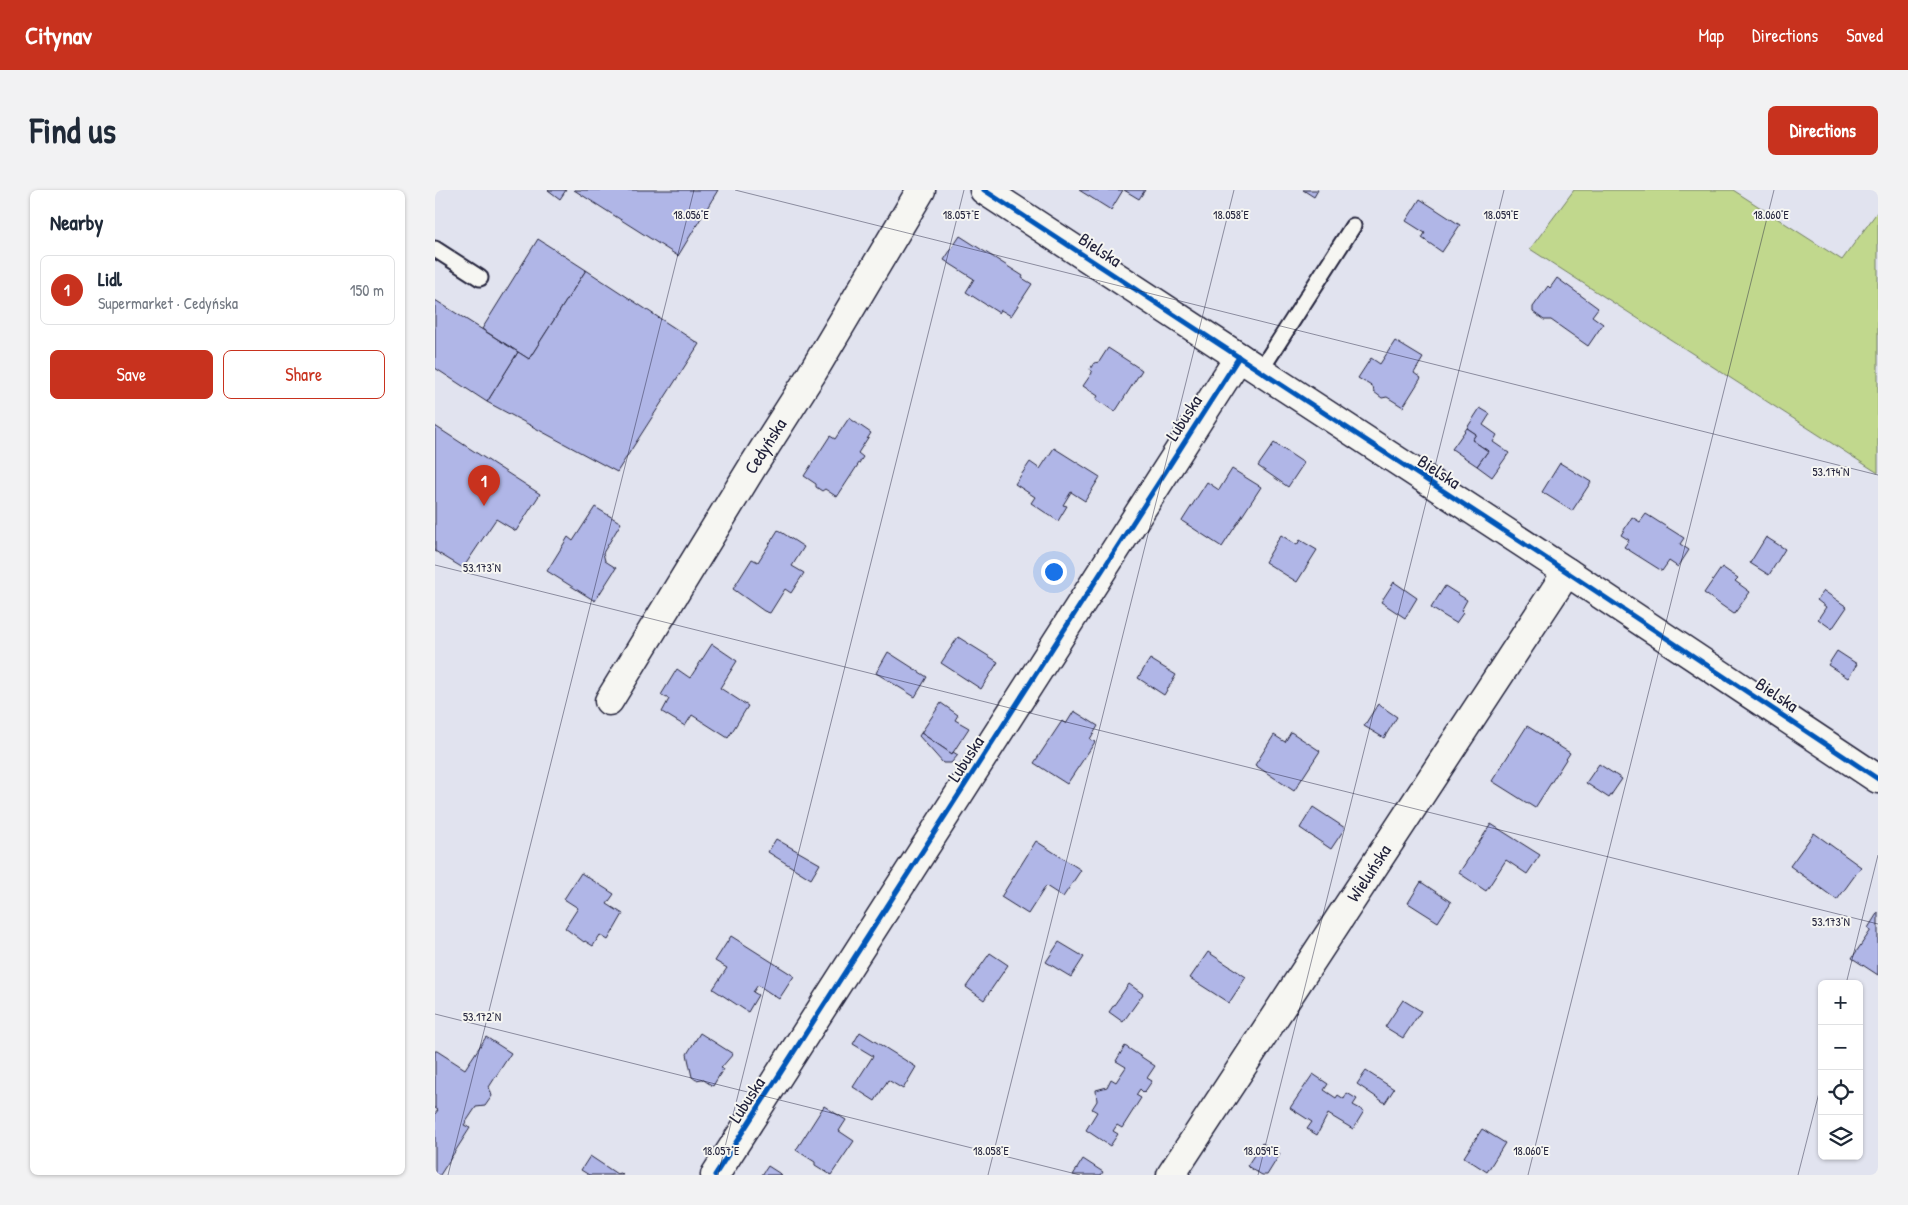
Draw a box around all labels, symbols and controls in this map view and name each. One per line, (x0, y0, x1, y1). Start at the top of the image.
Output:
text: Citynav (25, 19, 92, 51)
text: Map (1699, 23, 1724, 48)
text: Directions (1752, 23, 1818, 48)
text: Saved (1846, 23, 1883, 48)
button: Directions (1768, 106, 1878, 155)
text: Find us (30, 107, 116, 154)
text: 18.056°E (673, 206, 709, 223)
text: 18.057°E (943, 206, 980, 223)
text: 18.058°E (1213, 206, 1250, 223)
text: 18.059°E (1483, 206, 1519, 223)
text: 18.060°E (1753, 206, 1790, 223)
text: Nearby (50, 208, 103, 237)
street label: Bielska (1074, 226, 1127, 273)
text: Lidl (98, 266, 122, 292)
text: 1 (64, 279, 70, 301)
text: 150 m (350, 279, 384, 301)
text: Supermarket · Cedyńska (98, 292, 238, 314)
button: Save (50, 350, 213, 399)
button: Share (223, 350, 385, 399)
street label: Lubuska (1159, 390, 1208, 445)
street label: Cedyńska (738, 413, 792, 478)
street label: Bielska (1413, 448, 1466, 495)
text: 53.174°N (1813, 463, 1849, 480)
pin: 1 (468, 465, 500, 506)
text: 53.173°N (463, 559, 501, 576)
your location (1041, 559, 1067, 585)
street label: Bielska (1751, 671, 1804, 718)
street label: Lubuska (941, 731, 990, 786)
street label: Wieluńska (1341, 839, 1397, 907)
text: 53.173°N (1812, 913, 1850, 930)
map controls (1818, 980, 1863, 1160)
button: + (1818, 980, 1863, 1025)
text: 53.172°N (463, 1008, 501, 1025)
button: − (1818, 1025, 1863, 1070)
button: locate (1818, 1070, 1863, 1115)
street label: Lubuska (722, 1072, 771, 1127)
button: layers (1818, 1115, 1863, 1160)
text: 18.057°E (703, 1142, 740, 1159)
text: 18.058°E (973, 1142, 1010, 1159)
text: 18.059°E (1243, 1142, 1279, 1159)
text: 18.060°E (1513, 1142, 1550, 1159)

